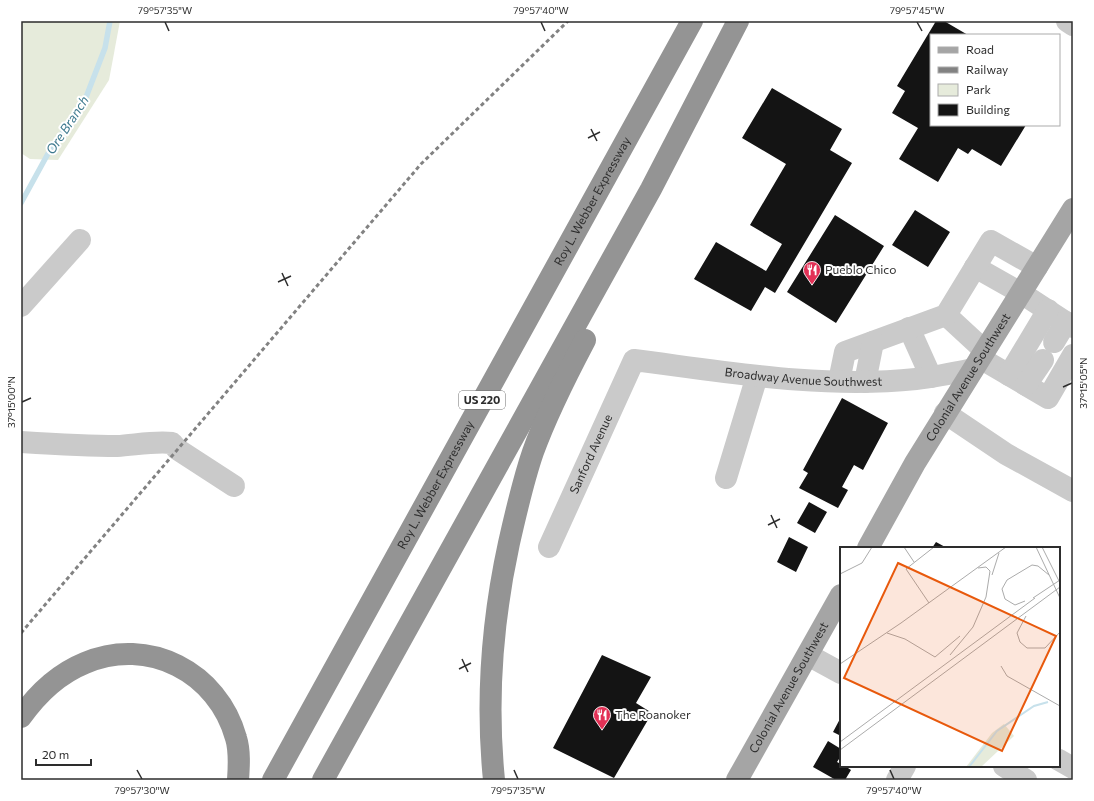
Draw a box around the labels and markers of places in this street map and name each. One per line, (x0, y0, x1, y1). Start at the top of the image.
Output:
restaurant icon: Pueblo Chico (802, 260, 822, 285)
place label: Pueblo Chico (825, 262, 896, 276)
restaurant icon: The Roanoker (592, 705, 612, 730)
place label: The Roanoker (615, 707, 691, 721)

